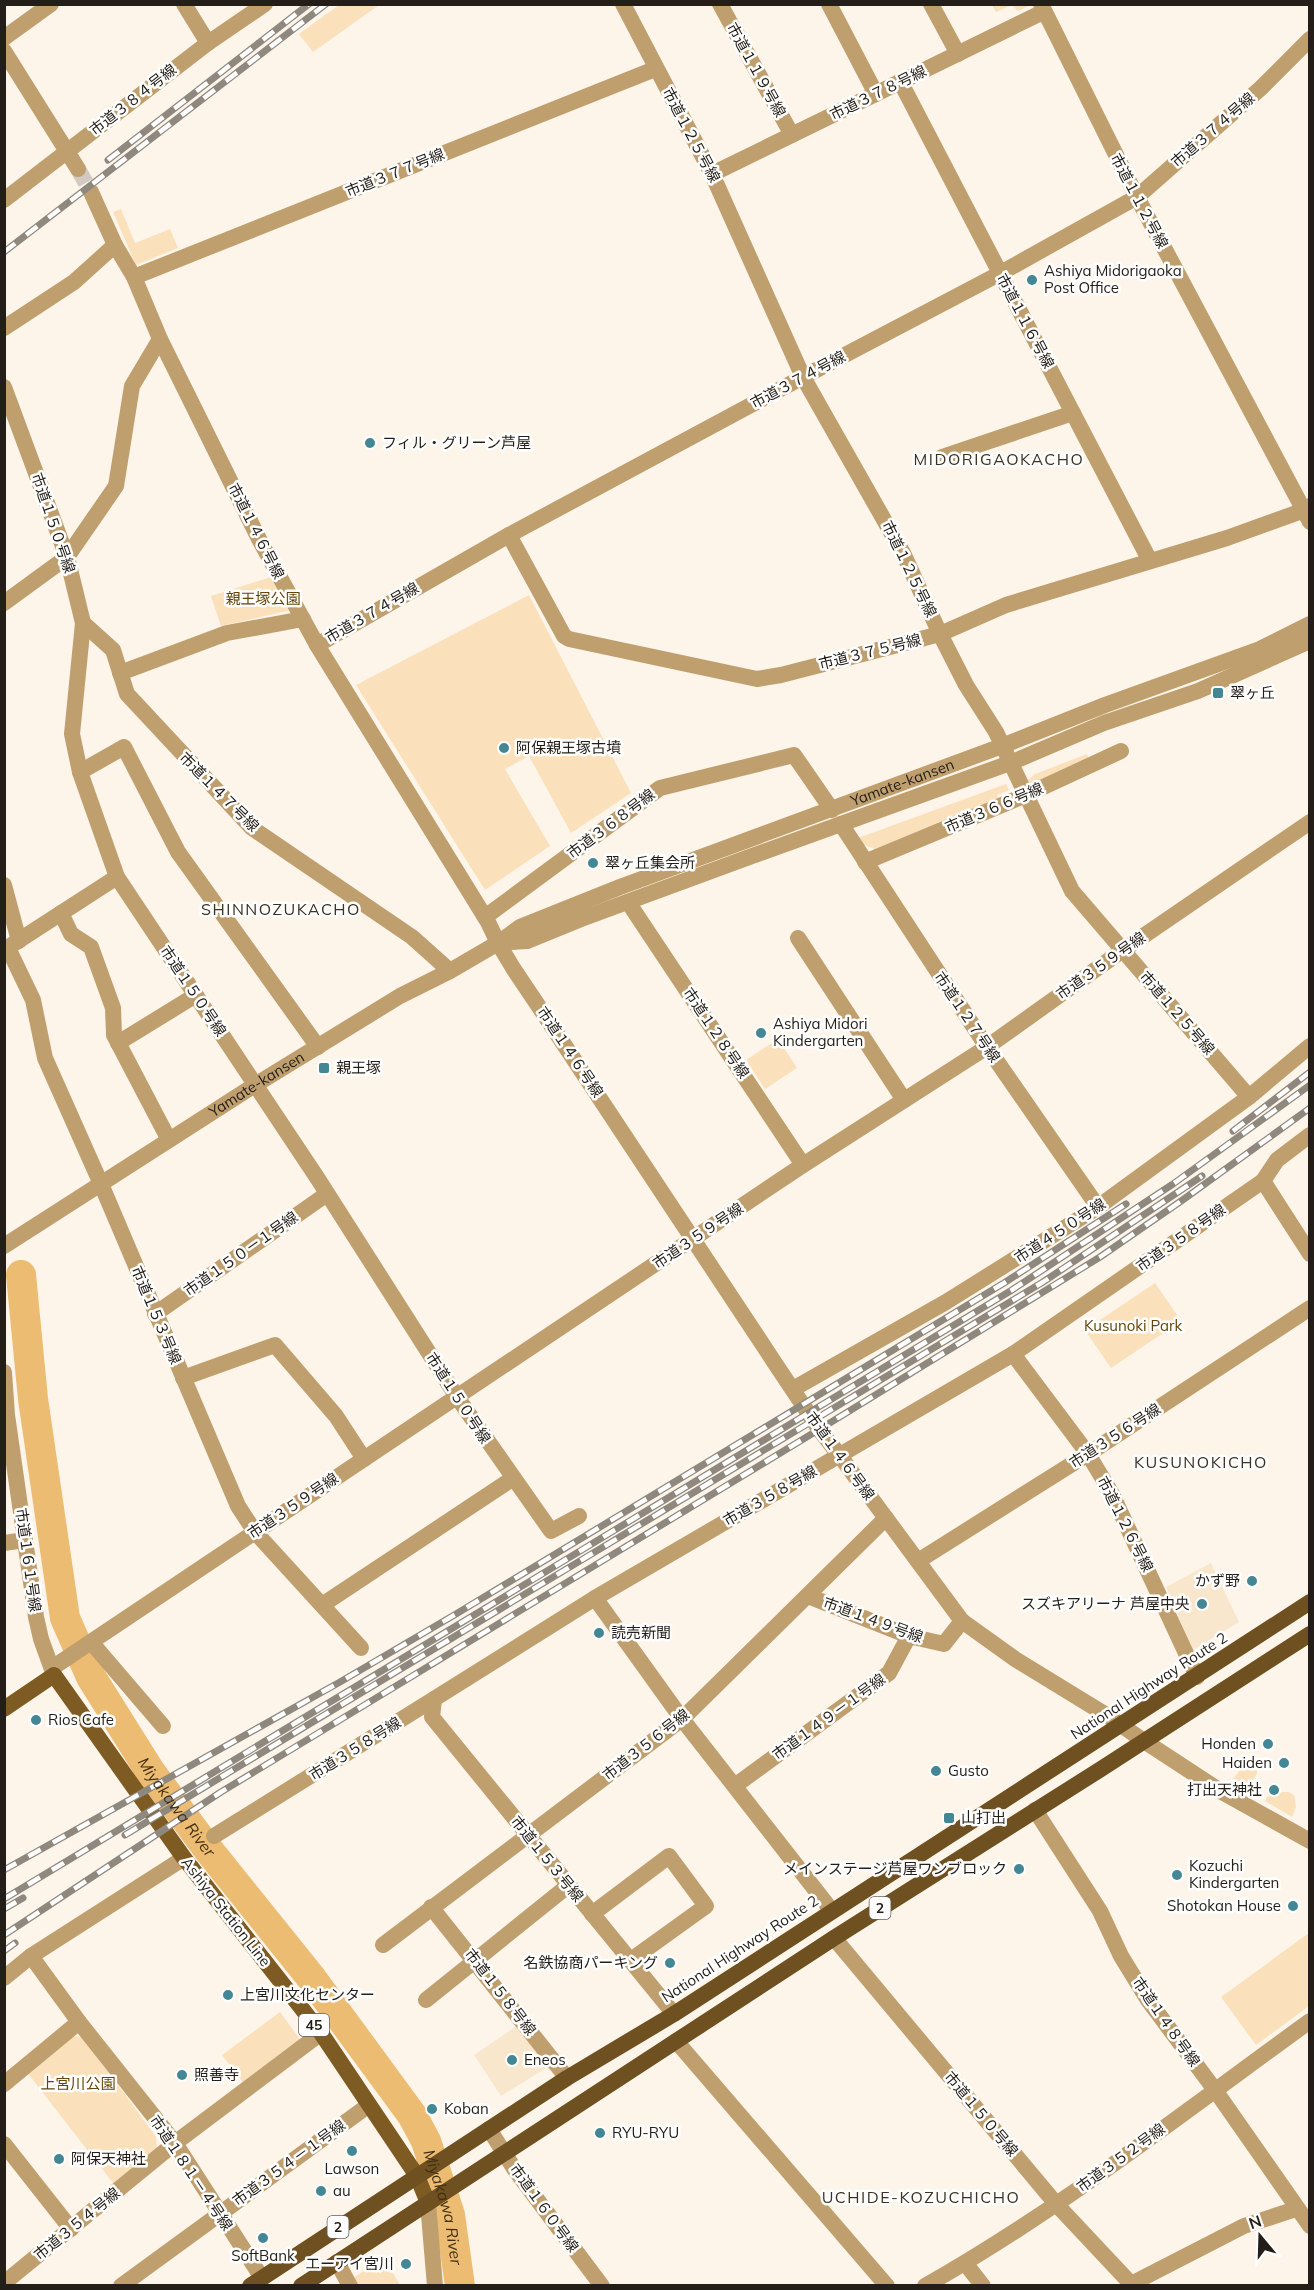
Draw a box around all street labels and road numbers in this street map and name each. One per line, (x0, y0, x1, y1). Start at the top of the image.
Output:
street label: 市道１１９号線 (723, 19, 790, 120)
street label: 市道３８４号線 (85, 60, 180, 139)
street label: 市道３７８号線 (826, 61, 929, 124)
street label: 市道１２５号線 (658, 84, 724, 186)
street label: 市道３７４号線 (1167, 88, 1259, 171)
street label: 市道３７７号線 (343, 144, 447, 201)
street label: 市道１１２号線 (1106, 150, 1172, 252)
street label: 市道１１６号線 (992, 270, 1058, 372)
street label: 市道３７４号線 (747, 347, 849, 413)
street label: 市道１５０号線 (27, 470, 80, 576)
street label: 市道１４６号線 (224, 480, 289, 582)
street label: 市道１２５号線 (878, 517, 941, 620)
street label: 市道３７４号線 (322, 578, 422, 647)
street label: 市道３７５号線 (817, 630, 923, 673)
street label: 市道１４７号線 (176, 748, 263, 835)
street label: Yamate-kansen (847, 754, 957, 810)
street label: 市道３６６号線 (942, 778, 1046, 837)
street label: 市道３６８号線 (563, 784, 658, 863)
street label: 市道３５９号線 (1052, 928, 1149, 1003)
street label: 市道１５０号線 (156, 942, 231, 1040)
street label: 市道１２５号線 (1136, 967, 1219, 1059)
street label: 市道１２７号線 (930, 968, 1005, 1066)
street label: 市道１２８号線 (679, 984, 754, 1082)
street label: 市道１４６号線 (533, 1003, 608, 1101)
street label: Yamate-kansen (204, 1047, 308, 1122)
street label: 市道４５０号線 (1011, 1194, 1109, 1267)
street label: 市道３５９号線 (649, 1198, 747, 1273)
street label: 市道３５８号線 (1132, 1200, 1229, 1275)
street label: 市道１５０－１号線 (180, 1207, 301, 1300)
street label: 市道１５３号線 (127, 1263, 186, 1367)
street label: 市道１５０号線 (422, 1349, 495, 1447)
street label: 市道３５６号線 (1066, 1399, 1164, 1472)
street label: 市道１４６号線 (802, 1408, 879, 1504)
street label: 市道３５８号線 (720, 1461, 820, 1530)
street label: 市道３５９号線 (244, 1468, 342, 1543)
street label: 市道１２６号線 (1093, 1473, 1158, 1575)
street label: 市道１６１号線 (12, 1507, 45, 1613)
street label: 市道１４９号線 (821, 1593, 926, 1646)
street label: National Highway Route 2 (1067, 1628, 1231, 1743)
street label: 市道１４９－１号線 (769, 1669, 889, 1764)
street label: 市道３５６号線 (598, 1705, 693, 1784)
street label: 市道３５８号線 (305, 1713, 404, 1784)
street label: 市道１５３号線 (507, 1812, 588, 1905)
street label: Ashiya Station Line (178, 1853, 275, 1970)
street label: National Highway Route 2 (658, 1891, 822, 2006)
road number: 2 (870, 1897, 890, 1919)
street label: 市道１５８号線 (461, 1944, 540, 2039)
street label: 市道１４８号線 (1129, 1973, 1204, 2070)
road number: 45 (299, 2014, 329, 2036)
street label: 市道１５０号線 (940, 2067, 1022, 2160)
street label: 市道１８１－４号線 (146, 2111, 237, 2234)
street label: 市道３５４－１号線 (229, 2115, 349, 2210)
street label: 市道３５２号線 (1073, 2119, 1169, 2196)
street label: 市道１６０号線 (506, 2160, 583, 2256)
street label: 市道３５４号線 (30, 2183, 123, 2264)
road number: 2 (328, 2216, 348, 2238)

